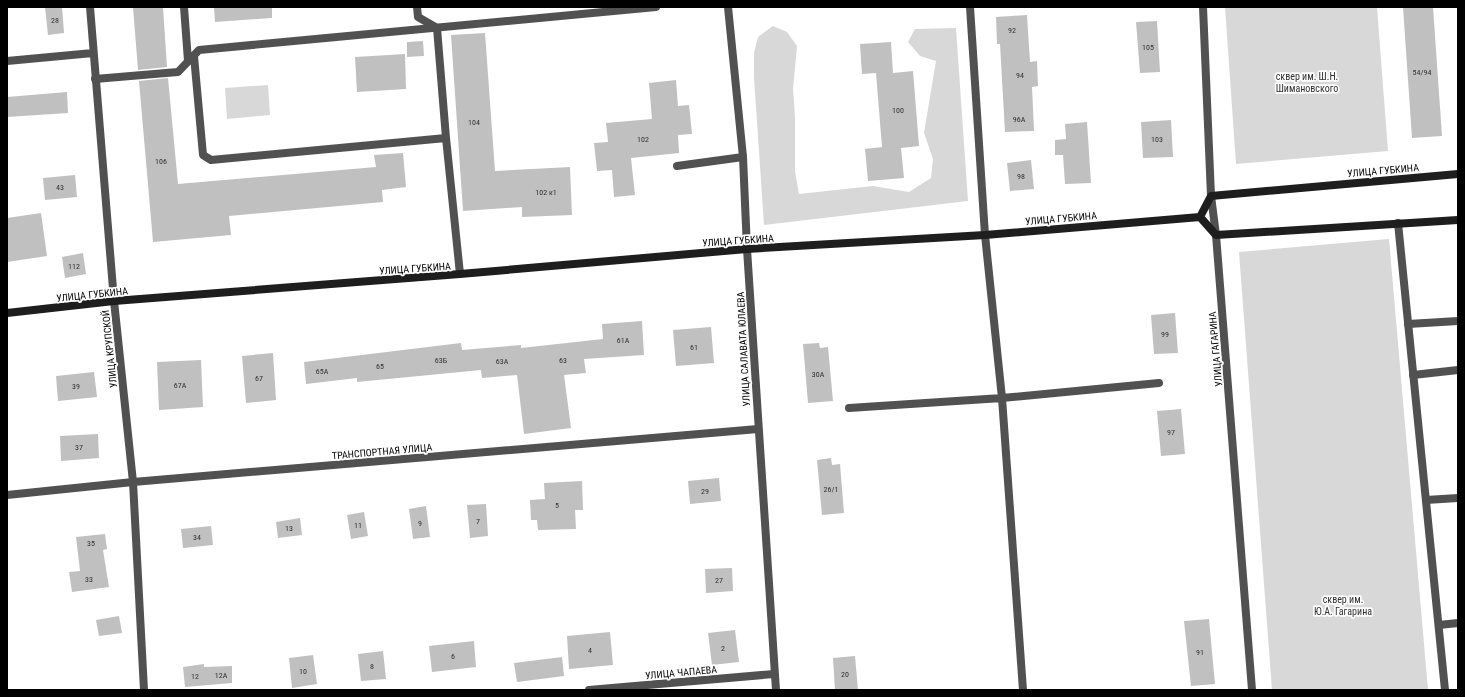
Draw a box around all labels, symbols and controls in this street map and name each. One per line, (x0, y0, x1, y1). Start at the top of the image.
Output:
house number: 28 (51, 16, 59, 25)
house number: 92 (1008, 26, 1016, 35)
house number: 105 (1142, 43, 1154, 52)
house number: 54/94 (1413, 68, 1431, 77)
house number: 94 (1016, 71, 1024, 80)
park label: сквер им. Ш.Н. Шимановского (1276, 71, 1338, 94)
house number: 100 (892, 106, 904, 115)
house number: 96А (1013, 115, 1026, 124)
house number: 104 (468, 118, 480, 127)
house number: 102 (637, 135, 649, 144)
house number: 103 (1151, 135, 1163, 144)
house number: 106 (155, 157, 167, 166)
street label: УЛИЦА ГУБКИНА (1347, 162, 1420, 179)
house number: 98 (1017, 172, 1025, 181)
house number: 43 (56, 183, 64, 192)
house number: 102 к1 (535, 188, 557, 197)
street label: УЛИЦА ГУБКИНА (1025, 210, 1098, 227)
street label: УЛИЦА ГУБКИНА (702, 232, 774, 248)
street label: УЛИЦА ГУБКИНА (379, 260, 451, 276)
house number: 112 (68, 262, 80, 271)
street label: УЛИЦА ГУБКИНА (56, 285, 129, 304)
street label: УЛИЦА САЛАВАТА ЮЛАЕВА (735, 291, 752, 407)
street label: УЛИЦА КРУПСКОЙ (99, 309, 119, 389)
street label: УЛИЦА ГАГАРИНА (1207, 311, 1224, 387)
house number: 99 (1161, 330, 1169, 339)
house number: 61А (617, 336, 630, 345)
house number: 61 (690, 343, 698, 352)
house number: 63Б (435, 356, 448, 365)
house number: 63 (559, 356, 567, 365)
house number: 63А (496, 357, 509, 366)
house number: 65 (376, 362, 384, 371)
house number: 65А (316, 367, 329, 376)
house number: 30А (812, 370, 825, 379)
house number: 67 (255, 374, 263, 383)
house number: 67А (174, 381, 187, 390)
house number: 39 (72, 382, 80, 391)
house number: 97 (1167, 428, 1175, 437)
street label: ТРАНСПОРТНАЯ УЛИЦА (332, 442, 433, 461)
house number: 37 (75, 443, 83, 452)
house number: 26/1 (824, 485, 838, 494)
house number: 29 (701, 487, 709, 496)
house number: 5 (555, 501, 559, 510)
house number: 7 (476, 517, 480, 526)
house number: 9 (418, 519, 422, 528)
house number: 11 (354, 521, 362, 530)
house number: 13 (285, 524, 293, 533)
house number: 34 (193, 533, 201, 542)
house number: 35 (87, 539, 95, 548)
house number: 33 (85, 575, 93, 584)
house number: 27 (715, 576, 723, 585)
park label: сквер им. Ю.А. Гагарина (1314, 594, 1372, 617)
house number: 2 (721, 644, 725, 653)
house number: 4 (588, 646, 592, 655)
house number: 91 (1196, 648, 1204, 657)
house number: 6 (451, 652, 455, 661)
house number: 8 (370, 662, 374, 671)
street label: УЛИЦА ЧАПАЕВА (645, 664, 718, 681)
house number: 10 (299, 667, 307, 676)
house number: 20 (841, 670, 849, 679)
house number: 12А (215, 671, 228, 680)
house number: 12 (191, 672, 199, 681)

